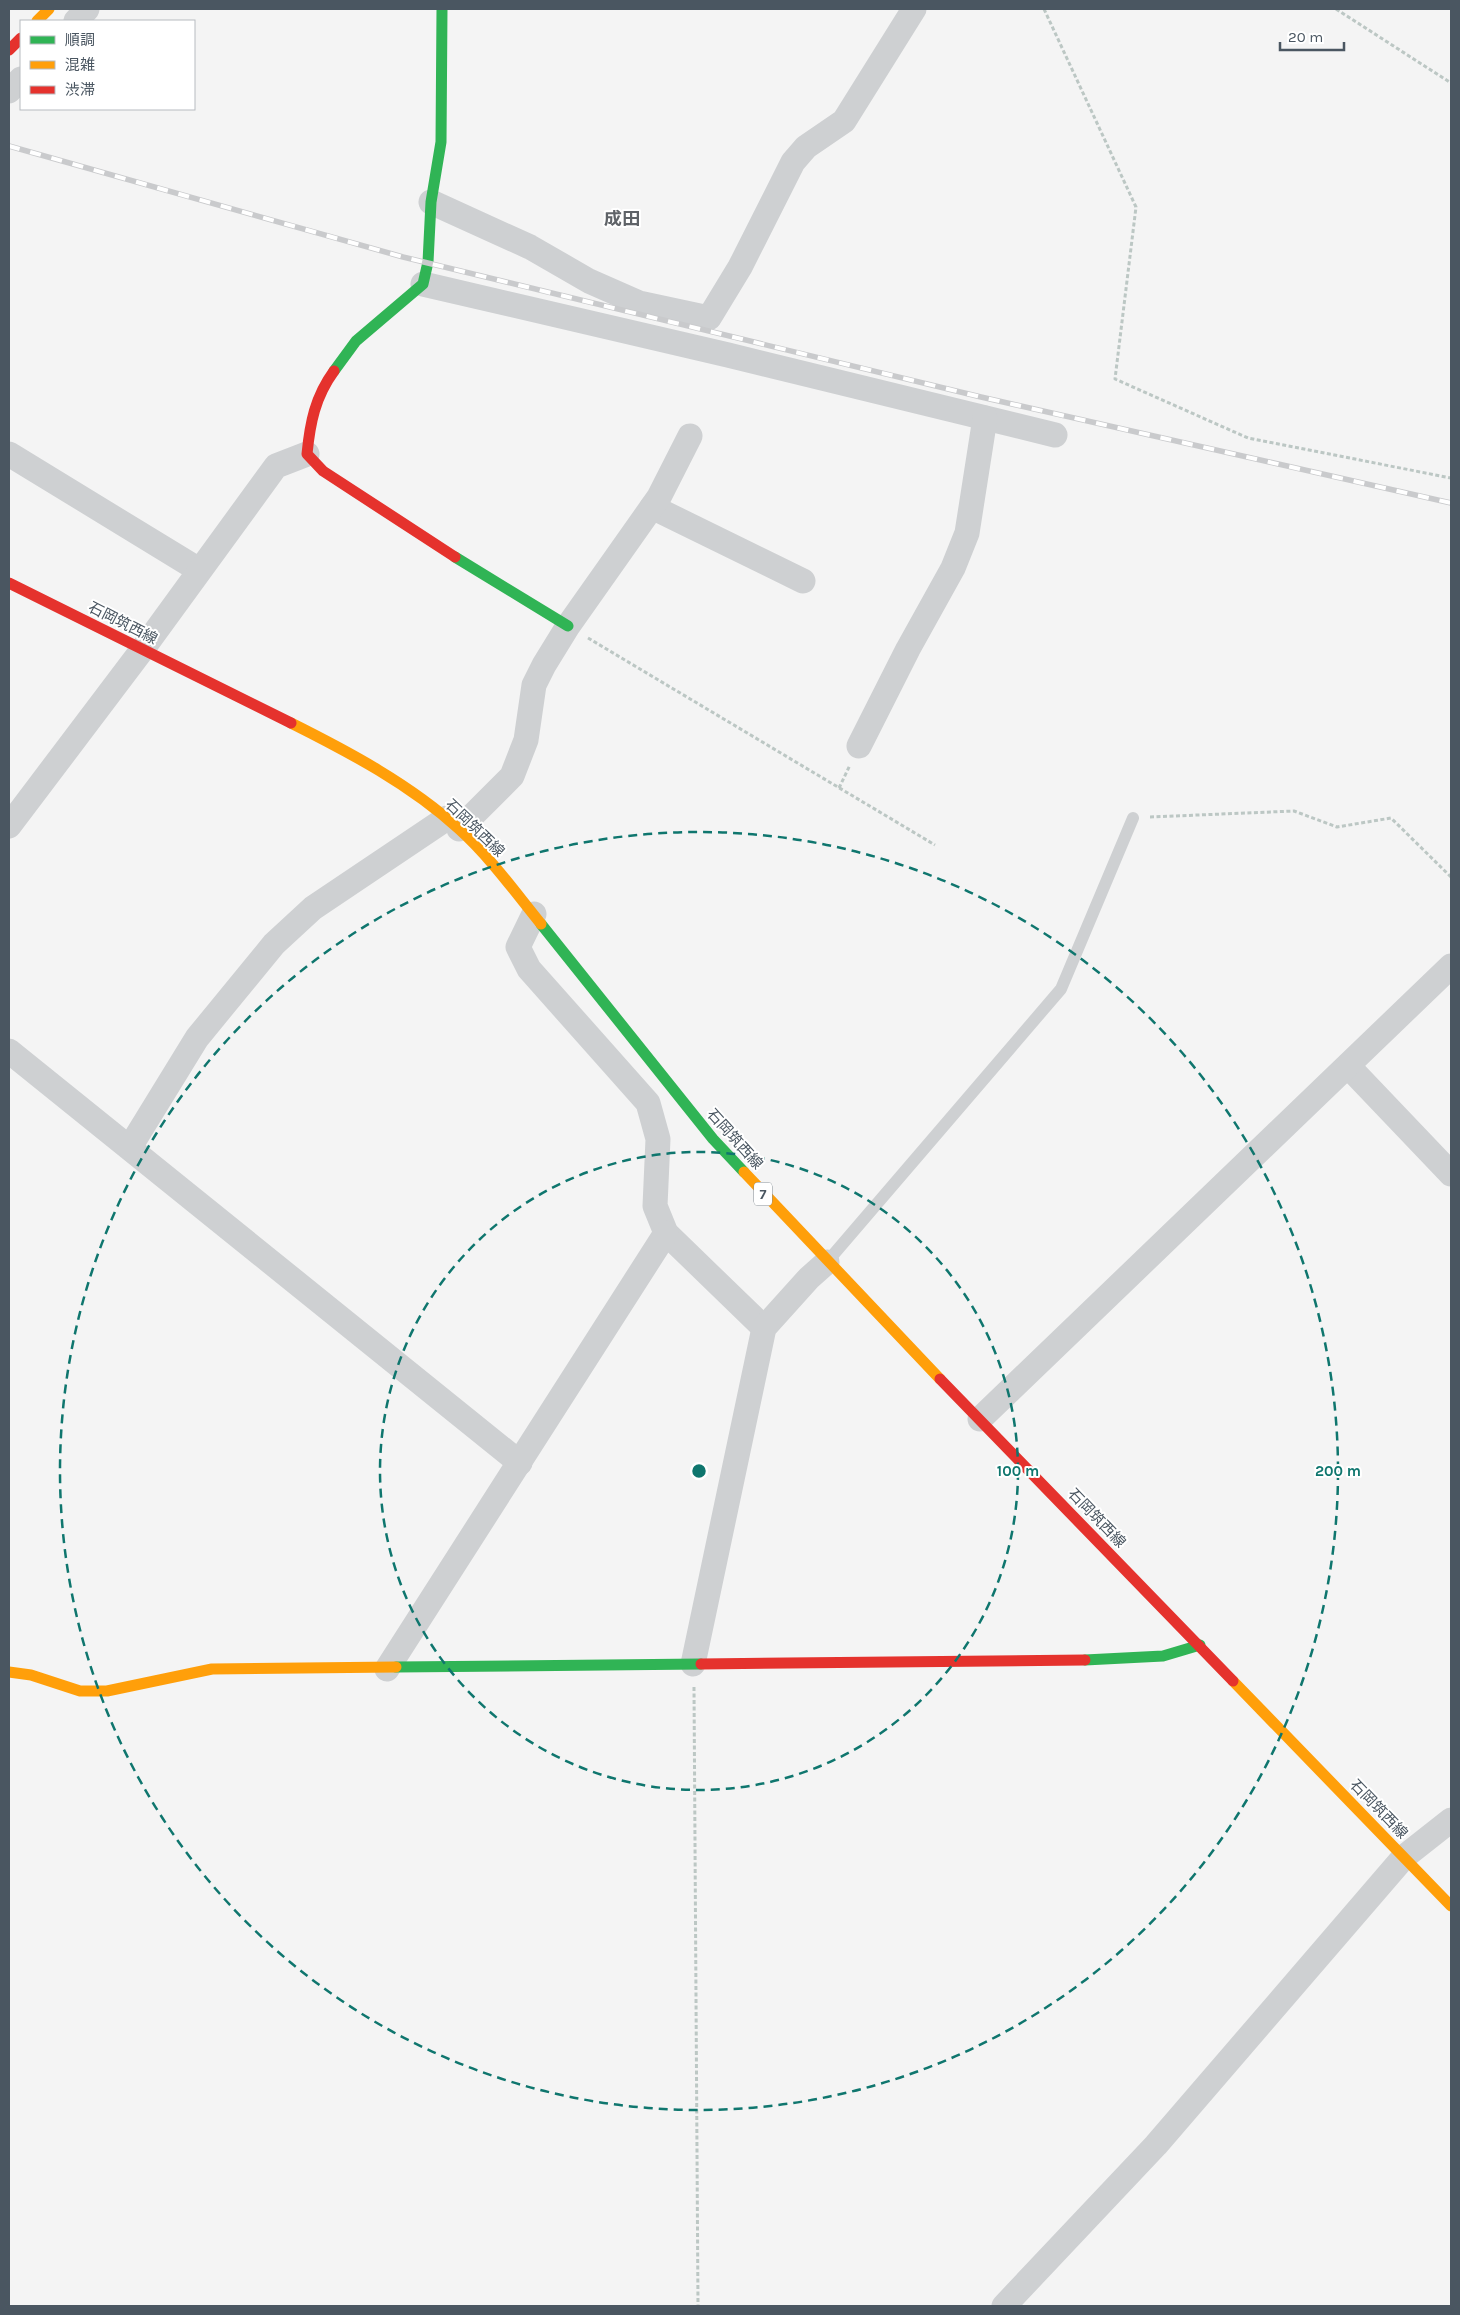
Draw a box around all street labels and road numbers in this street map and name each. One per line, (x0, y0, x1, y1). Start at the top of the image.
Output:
street label: 石岡筑西線 (85, 598, 161, 648)
street label: 石岡筑西線 (442, 795, 508, 861)
street label: 石岡筑西線 (703, 1105, 767, 1173)
road number: 7 (754, 1182, 772, 1206)
street label: 石岡筑西線 (1064, 1485, 1130, 1551)
street label: 石岡筑西線 (1346, 1776, 1412, 1842)

